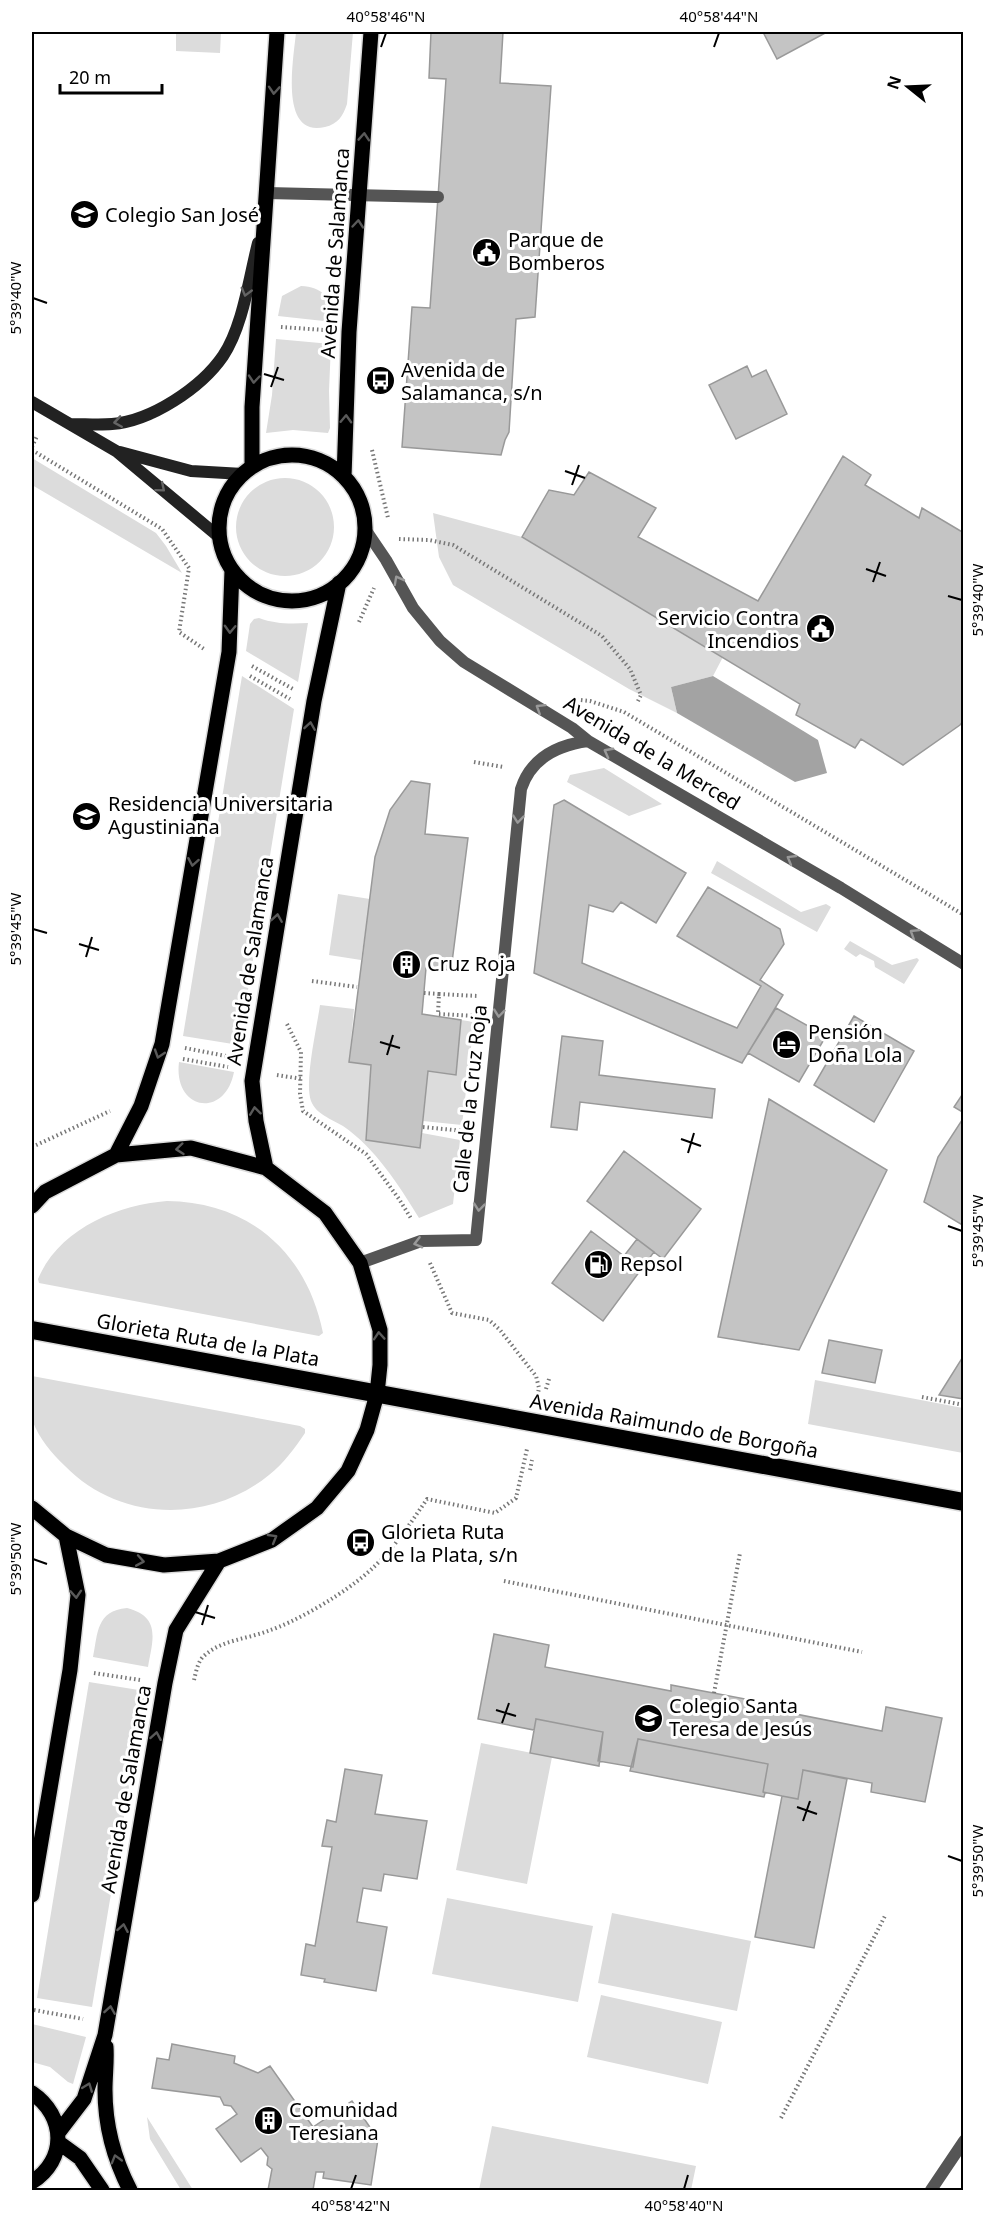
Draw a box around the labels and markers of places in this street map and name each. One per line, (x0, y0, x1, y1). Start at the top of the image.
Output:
school or university icon: Colegio San José (68, 199, 100, 231)
place label: Colegio San José (105, 201, 259, 228)
place label: Parque de Bomberos (508, 226, 605, 276)
public building icon: Parque de Bomberos (471, 236, 503, 268)
place label: Avenida de Salamanca, s/n (401, 356, 543, 406)
bus stop icon: Avenida de Salamanca, s/n (364, 365, 396, 397)
place label: Servicio Contra Incendios (658, 604, 799, 654)
public building icon: Servicio Contra Incendios (804, 613, 836, 645)
place label: Residencia Universitaria Agustiniana (108, 790, 333, 840)
school or university icon: Residencia Universitaria Agustiniana (71, 800, 103, 832)
building icon: Cruz Roja (390, 948, 422, 980)
place label: Cruz Roja (427, 950, 516, 977)
place label: Pensión Doña Lola (808, 1018, 902, 1068)
hotel icon: Pensión Doña Lola (771, 1028, 803, 1060)
fuel station icon: Repsol (583, 1248, 615, 1280)
place label: Repsol (620, 1250, 683, 1277)
place label: Glorieta Ruta de la Plata, s/n (381, 1518, 518, 1568)
bus stop icon: Glorieta Ruta de la Plata, s/n (344, 1527, 376, 1559)
place label: Colegio Santa Teresa de Jesús (669, 1692, 812, 1742)
school or university icon: Colegio Santa Teresa de Jesús (632, 1702, 664, 1734)
place label: Comunidad Teresiana (289, 2096, 398, 2146)
building icon: Comunidad Teresiana (252, 2105, 284, 2137)

